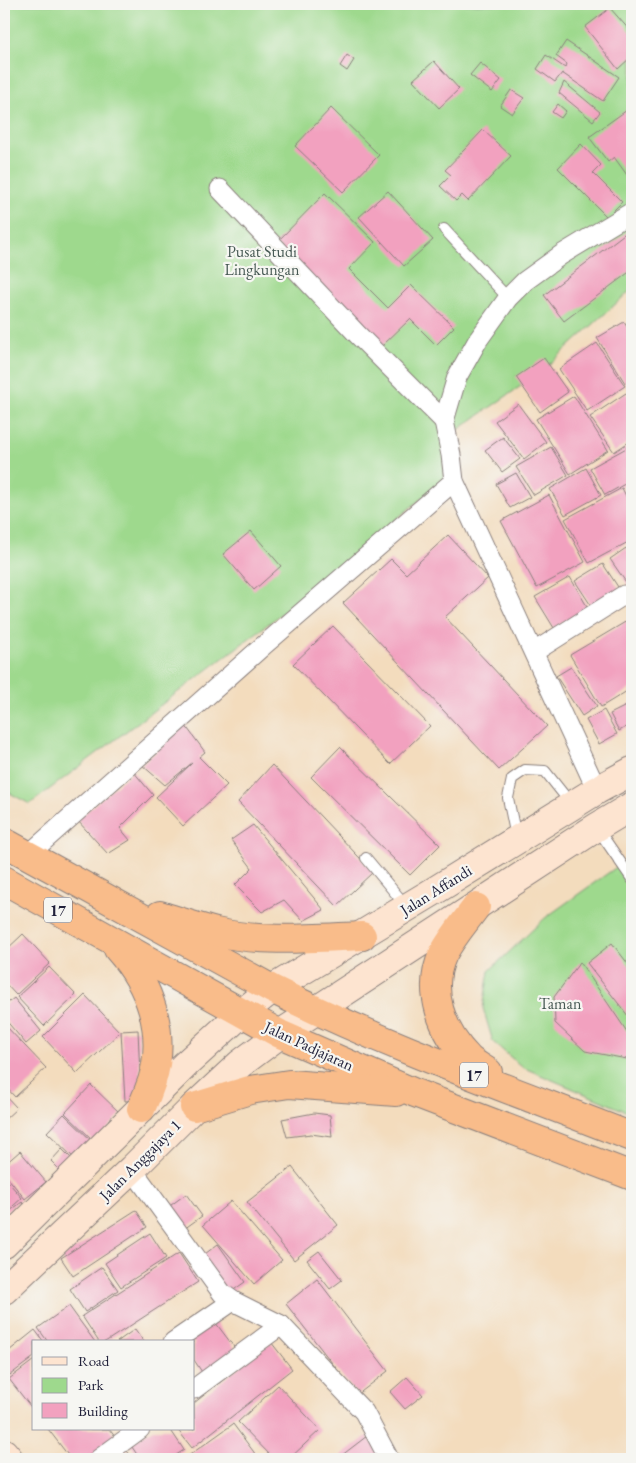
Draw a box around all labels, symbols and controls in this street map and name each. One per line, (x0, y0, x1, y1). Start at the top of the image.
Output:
park label: Pusat Studi Lingkungan (225, 241, 300, 280)
street label: Jalan Affandi (395, 860, 476, 921)
road number: 17 (44, 898, 72, 922)
park label: Taman (539, 993, 582, 1014)
street label: Jalan Padjajaran (259, 1015, 358, 1076)
road number: 17 (460, 1062, 488, 1088)
street label: Jalan Anggajaya 1 (93, 1115, 185, 1207)
legend (32, 1340, 195, 1430)
text: Road (78, 1351, 110, 1370)
text: Park (78, 1375, 105, 1394)
text: Building (78, 1401, 128, 1420)

